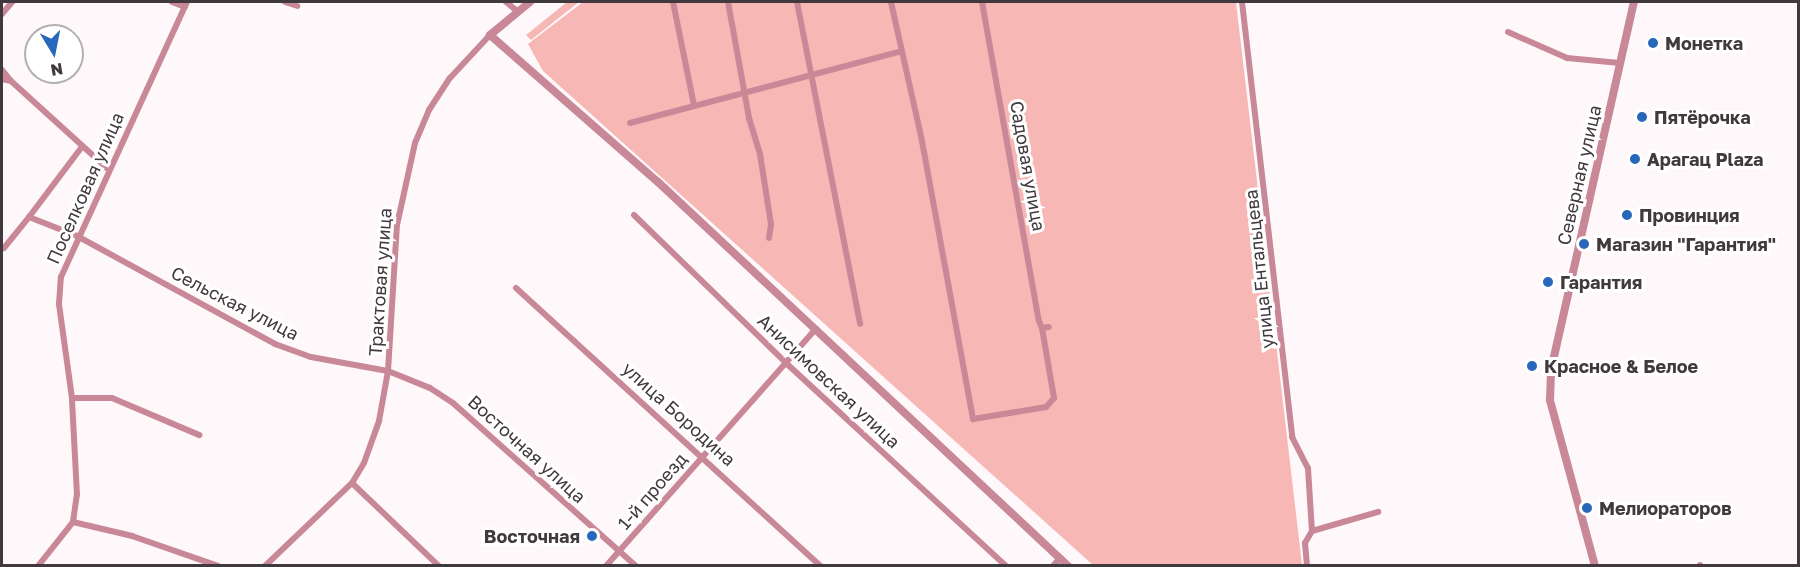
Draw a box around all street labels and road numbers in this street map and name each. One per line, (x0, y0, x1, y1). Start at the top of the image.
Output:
street label: Садовая улица (1006, 99, 1050, 233)
street label: Северная улица (1552, 103, 1606, 247)
street label: Поселковая улица (42, 109, 128, 267)
street label: улица Ентальцева (1240, 188, 1278, 350)
street label: Трактовая улица (364, 207, 396, 357)
street label: Сельская улица (168, 262, 302, 344)
street label: Анисимовская улица (753, 310, 905, 452)
street label: улица Бородина (618, 358, 740, 470)
street label: Восточная улица (464, 391, 590, 507)
street label: 1-й проезд (613, 448, 691, 534)

